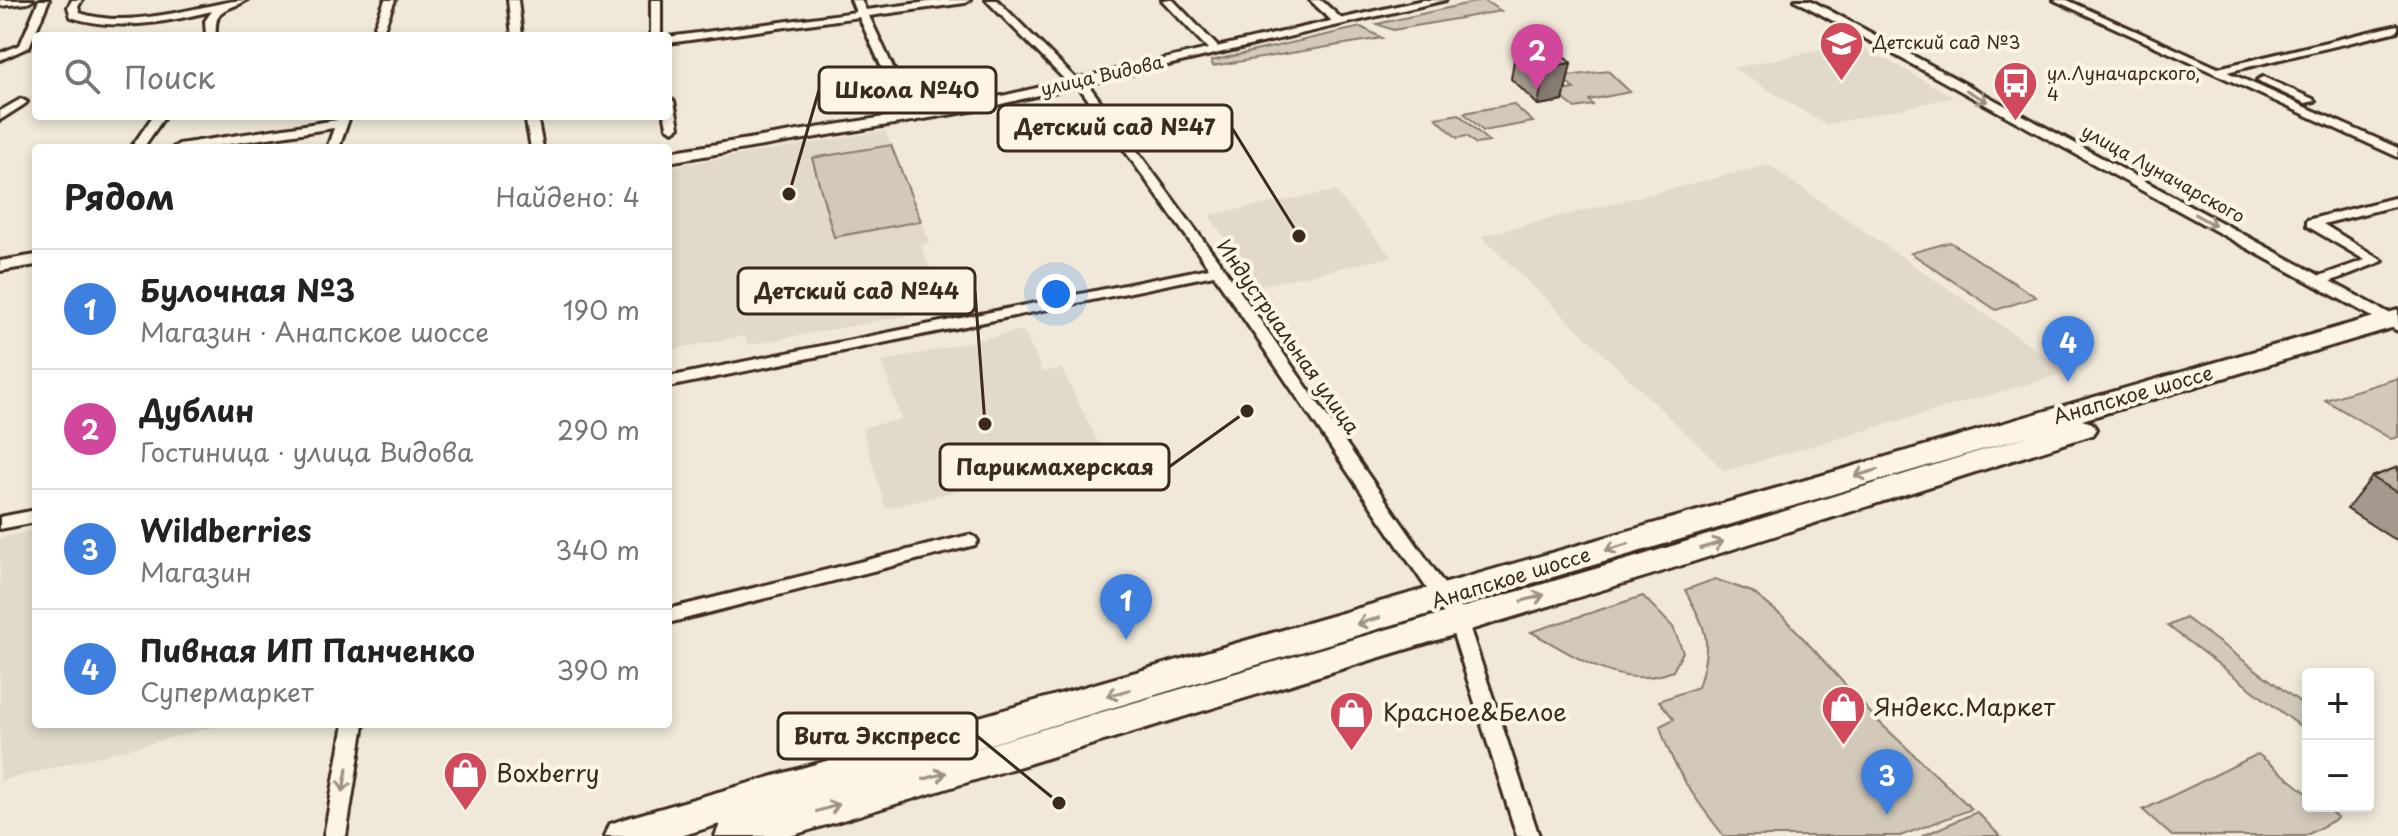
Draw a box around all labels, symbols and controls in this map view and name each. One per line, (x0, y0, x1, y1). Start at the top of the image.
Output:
school or university icon: Детский сад №3 (1818, 19, 1866, 82)
pin: 2 (1511, 24, 1563, 90)
place label: Детский сад №3 (1872, 28, 2020, 55)
search box (32, 32, 672, 120)
street label: улица Видова (1038, 47, 1166, 102)
icon: search (60, 54, 104, 98)
text: Поиск (124, 54, 215, 99)
place label: ул.Луначарского, 4 (2047, 59, 2200, 107)
bus stop icon: ул.Луначарского, 4 (1992, 60, 2040, 123)
callout: Школа №40 (819, 67, 996, 113)
text: Школа №40 (835, 72, 979, 105)
one-way arrow (1965, 88, 1988, 104)
callout: Детский сад №47 (998, 105, 1232, 151)
text: Детский сад №47 (1014, 109, 1216, 142)
street label: улица Луначарского (2077, 117, 2250, 229)
text: Рядом (64, 170, 175, 222)
text: Найдено: 4 (495, 177, 640, 216)
one-way arrow (2193, 213, 2217, 228)
street label: Индустриальная улица (1210, 233, 1368, 440)
text: Булочная №3 (140, 267, 355, 312)
callout: Детский сад №44 (738, 268, 975, 314)
text: Детский сад №44 (754, 273, 959, 306)
your location (1036, 274, 1076, 314)
text: 1 (84, 290, 96, 329)
text: 190 m (563, 290, 640, 329)
text: Магазин · Анапское шоссе (140, 312, 489, 351)
pin: 4 (2042, 316, 2094, 382)
street label: Анапское шоссе (2049, 357, 2216, 431)
text: Дублин (140, 387, 254, 432)
text: 2 (81, 410, 99, 449)
text: 290 m (557, 410, 640, 449)
text: Гостиница · улица Видова (140, 432, 473, 471)
callout: Парикмахерская (940, 444, 1169, 490)
text: Парикмахерская (956, 449, 1154, 482)
one-way arrow (1854, 466, 1880, 481)
text: Wildberries (140, 507, 312, 552)
text: 3 (81, 530, 99, 569)
text: 340 m (555, 530, 640, 569)
one-way arrow (1698, 537, 1724, 552)
street label: Анапское шоссе (1427, 539, 1594, 615)
one-way arrow (1605, 541, 1630, 555)
text: Магазин (140, 552, 251, 591)
pin: 1 (1100, 574, 1152, 640)
one-way arrow (1520, 590, 1546, 605)
one-way arrow (1355, 614, 1381, 629)
text: Пивная ИП Панченко (140, 627, 475, 672)
text: 4 (81, 650, 99, 689)
text: 390 m (556, 650, 640, 689)
map controls (2302, 668, 2374, 812)
button: + (2302, 668, 2374, 740)
text: Супермаркет (140, 672, 314, 711)
shop icon: Яндекс.Маркет (1819, 684, 1867, 747)
one-way arrow (1105, 686, 1131, 701)
place label: Яндекс.Маркет (1874, 688, 2056, 724)
shop icon: Красное&Белое (1328, 689, 1376, 752)
place label: Красное&Белое (1383, 693, 1567, 729)
callout: Вита Экспресс (778, 713, 977, 759)
text: Вита Экспресс (793, 718, 961, 751)
button: − (2302, 740, 2374, 812)
pin: 3 (1861, 749, 1913, 815)
shop icon: Boxberry (441, 750, 489, 813)
place label: Boxberry (496, 754, 600, 790)
one-way arrow (336, 767, 351, 792)
one-way arrow (921, 768, 947, 783)
one-way arrow (815, 799, 840, 814)

